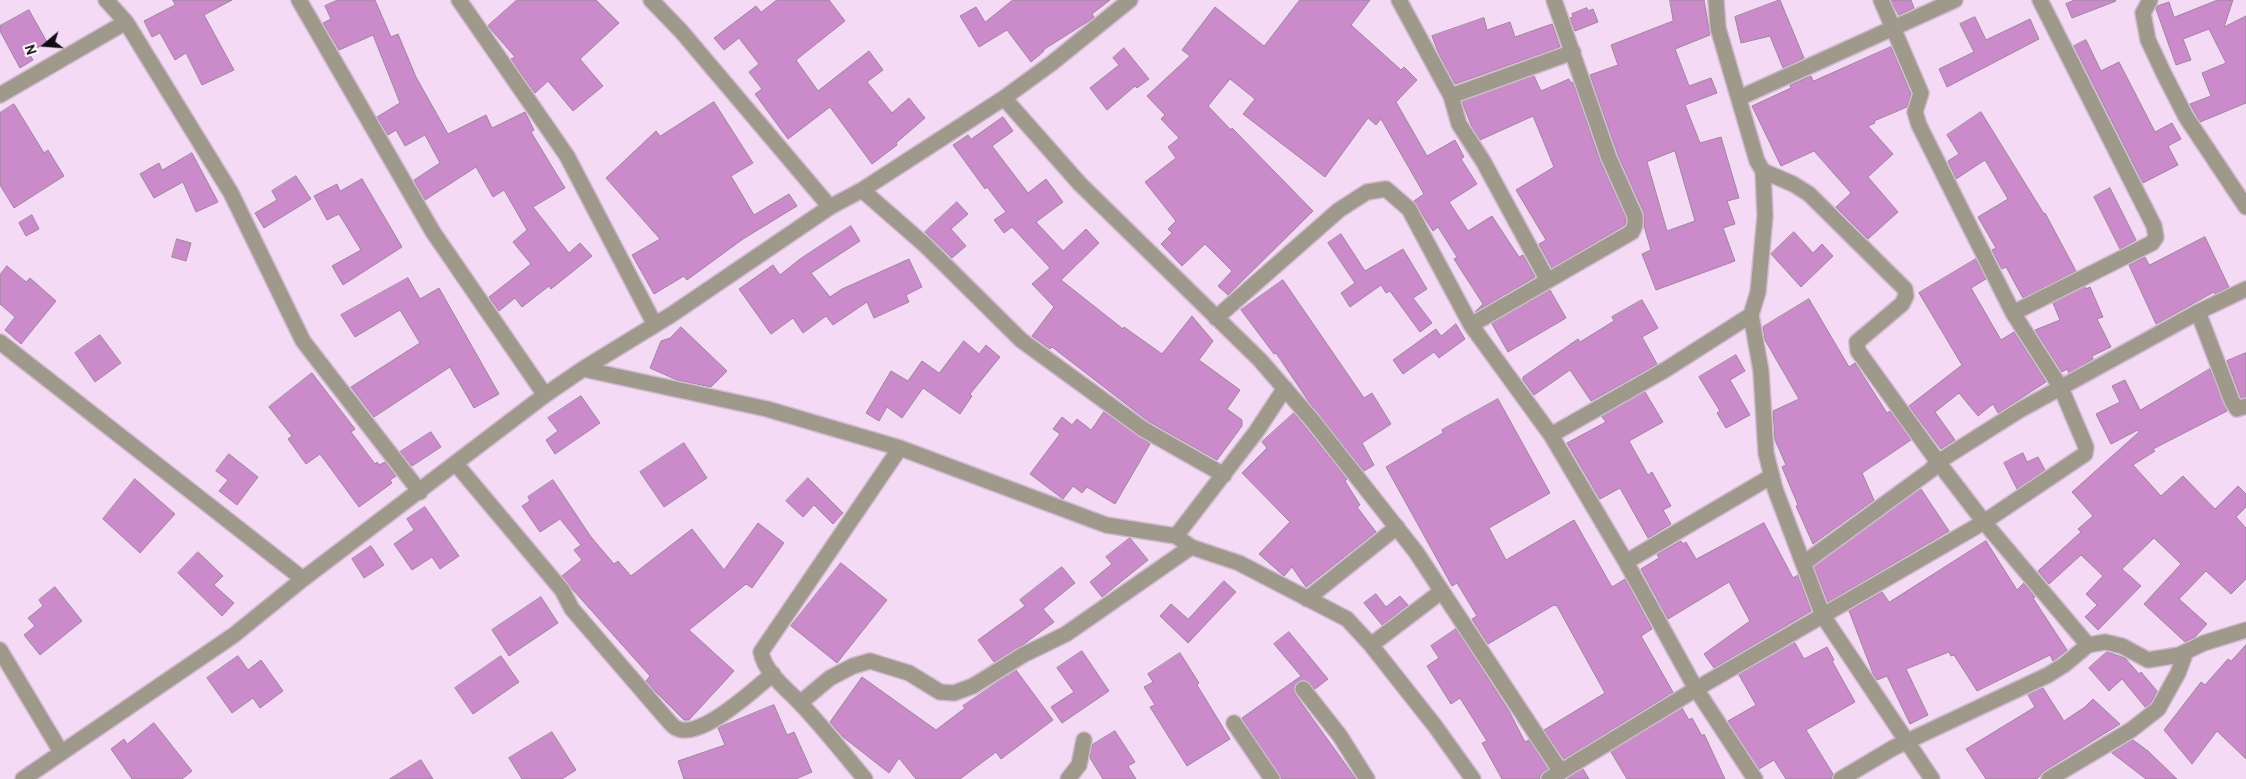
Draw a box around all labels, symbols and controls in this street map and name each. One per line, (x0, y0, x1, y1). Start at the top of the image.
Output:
north arrow (20, 20, 70, 70)
text: N (21, 42, 41, 57)

